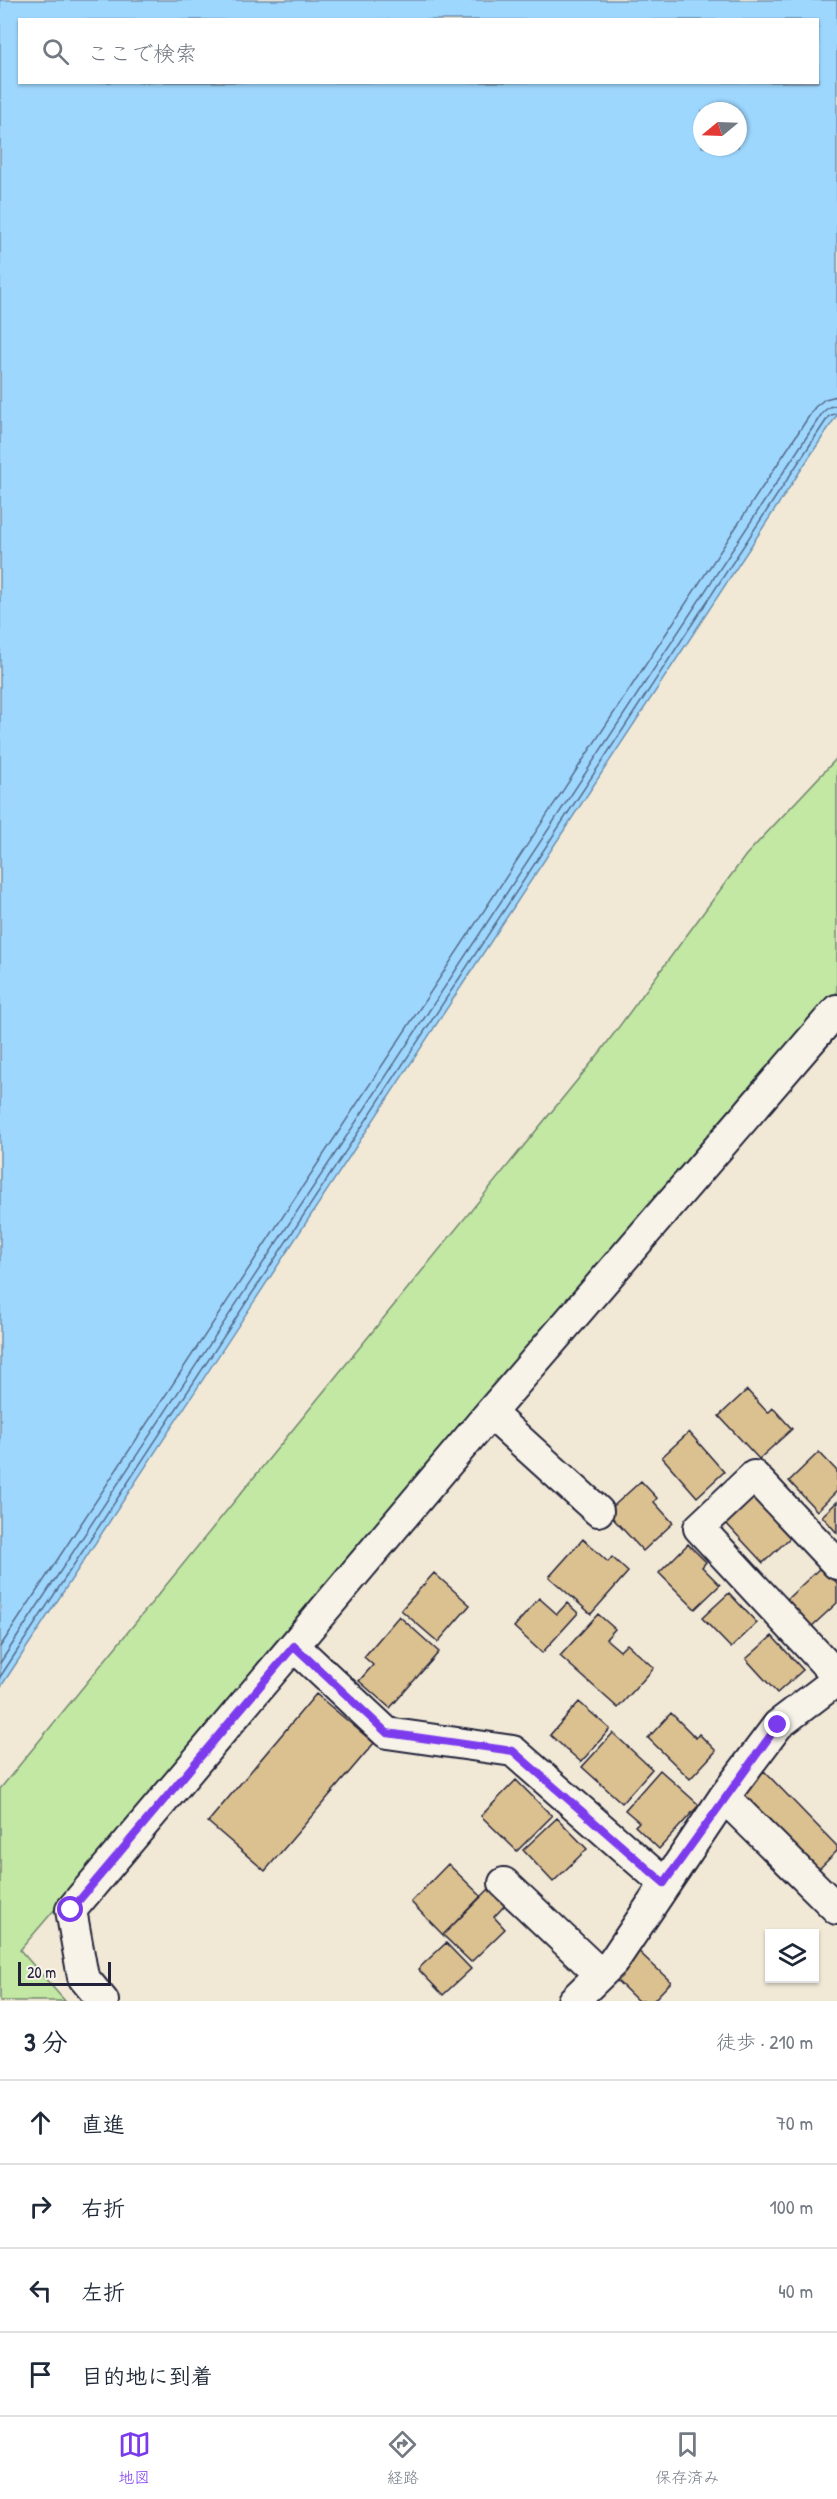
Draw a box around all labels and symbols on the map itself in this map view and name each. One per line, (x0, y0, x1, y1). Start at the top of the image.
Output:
north arrow (693, 102, 747, 156)
route end (764, 1711, 790, 1737)
route start (57, 1896, 83, 1922)
scale bar (18, 1959, 111, 1986)

